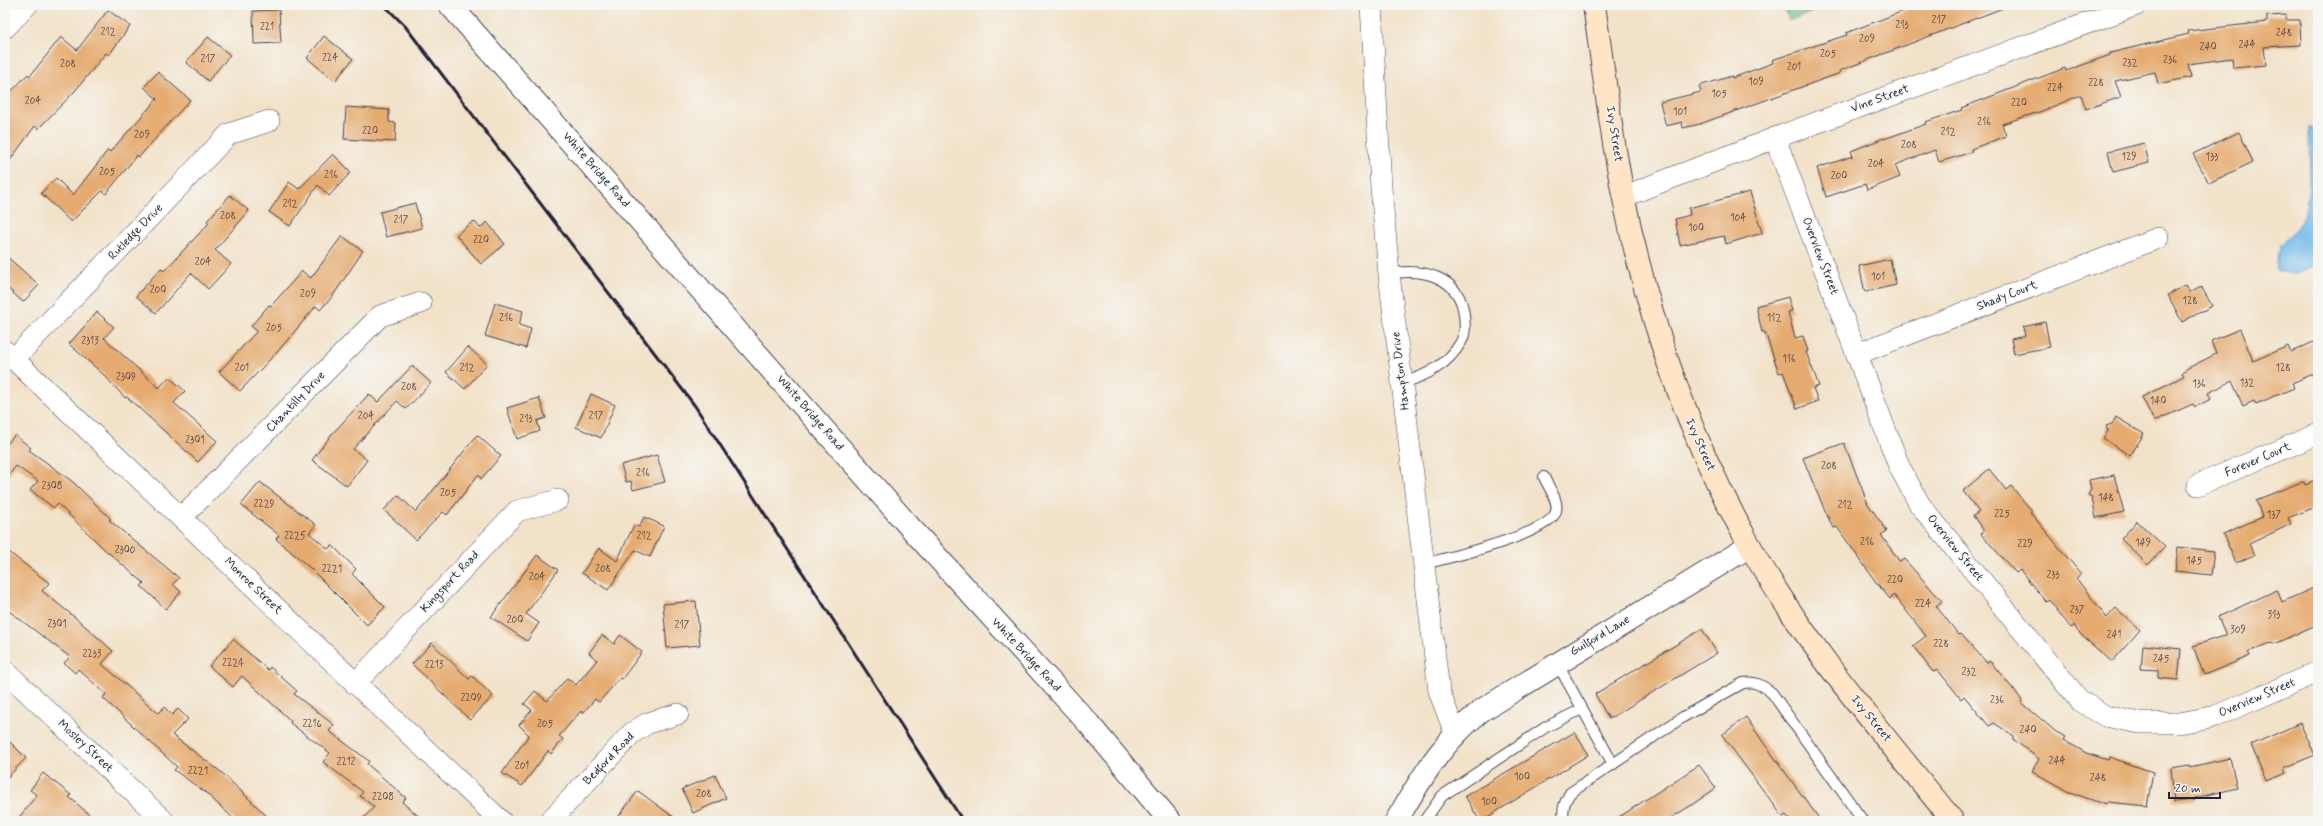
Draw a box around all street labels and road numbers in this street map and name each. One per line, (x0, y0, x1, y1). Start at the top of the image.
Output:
street label: Vine Street (1849, 81, 1912, 117)
street label: Ivy Street (1602, 105, 1626, 163)
street label: White Bridge Road (559, 129, 633, 211)
street label: Rutledge Drive (105, 200, 168, 264)
street label: Overview Street (1798, 215, 1842, 297)
street label: Shady Court (1974, 277, 2040, 315)
street label: Hampton Drive (1388, 331, 1414, 411)
street label: Chantilly Drive (263, 368, 329, 436)
street label: White Bridge Road (773, 372, 847, 454)
street label: Ivy Street (1681, 416, 1719, 474)
street label: Forever Court (2223, 439, 2293, 481)
street label: Overview Street (1923, 511, 1987, 585)
street label: Kingsport Road (417, 548, 483, 616)
street label: Monroe Street (220, 554, 286, 618)
street label: Guilford Lane (1567, 612, 1633, 661)
street label: White Bridge Road (988, 615, 1064, 695)
street label: Overview Street (2216, 675, 2298, 721)
street label: Ivy Street (1847, 692, 1895, 746)
street label: Mosley Street (54, 716, 117, 776)
street label: Bedford Road (580, 729, 639, 789)

